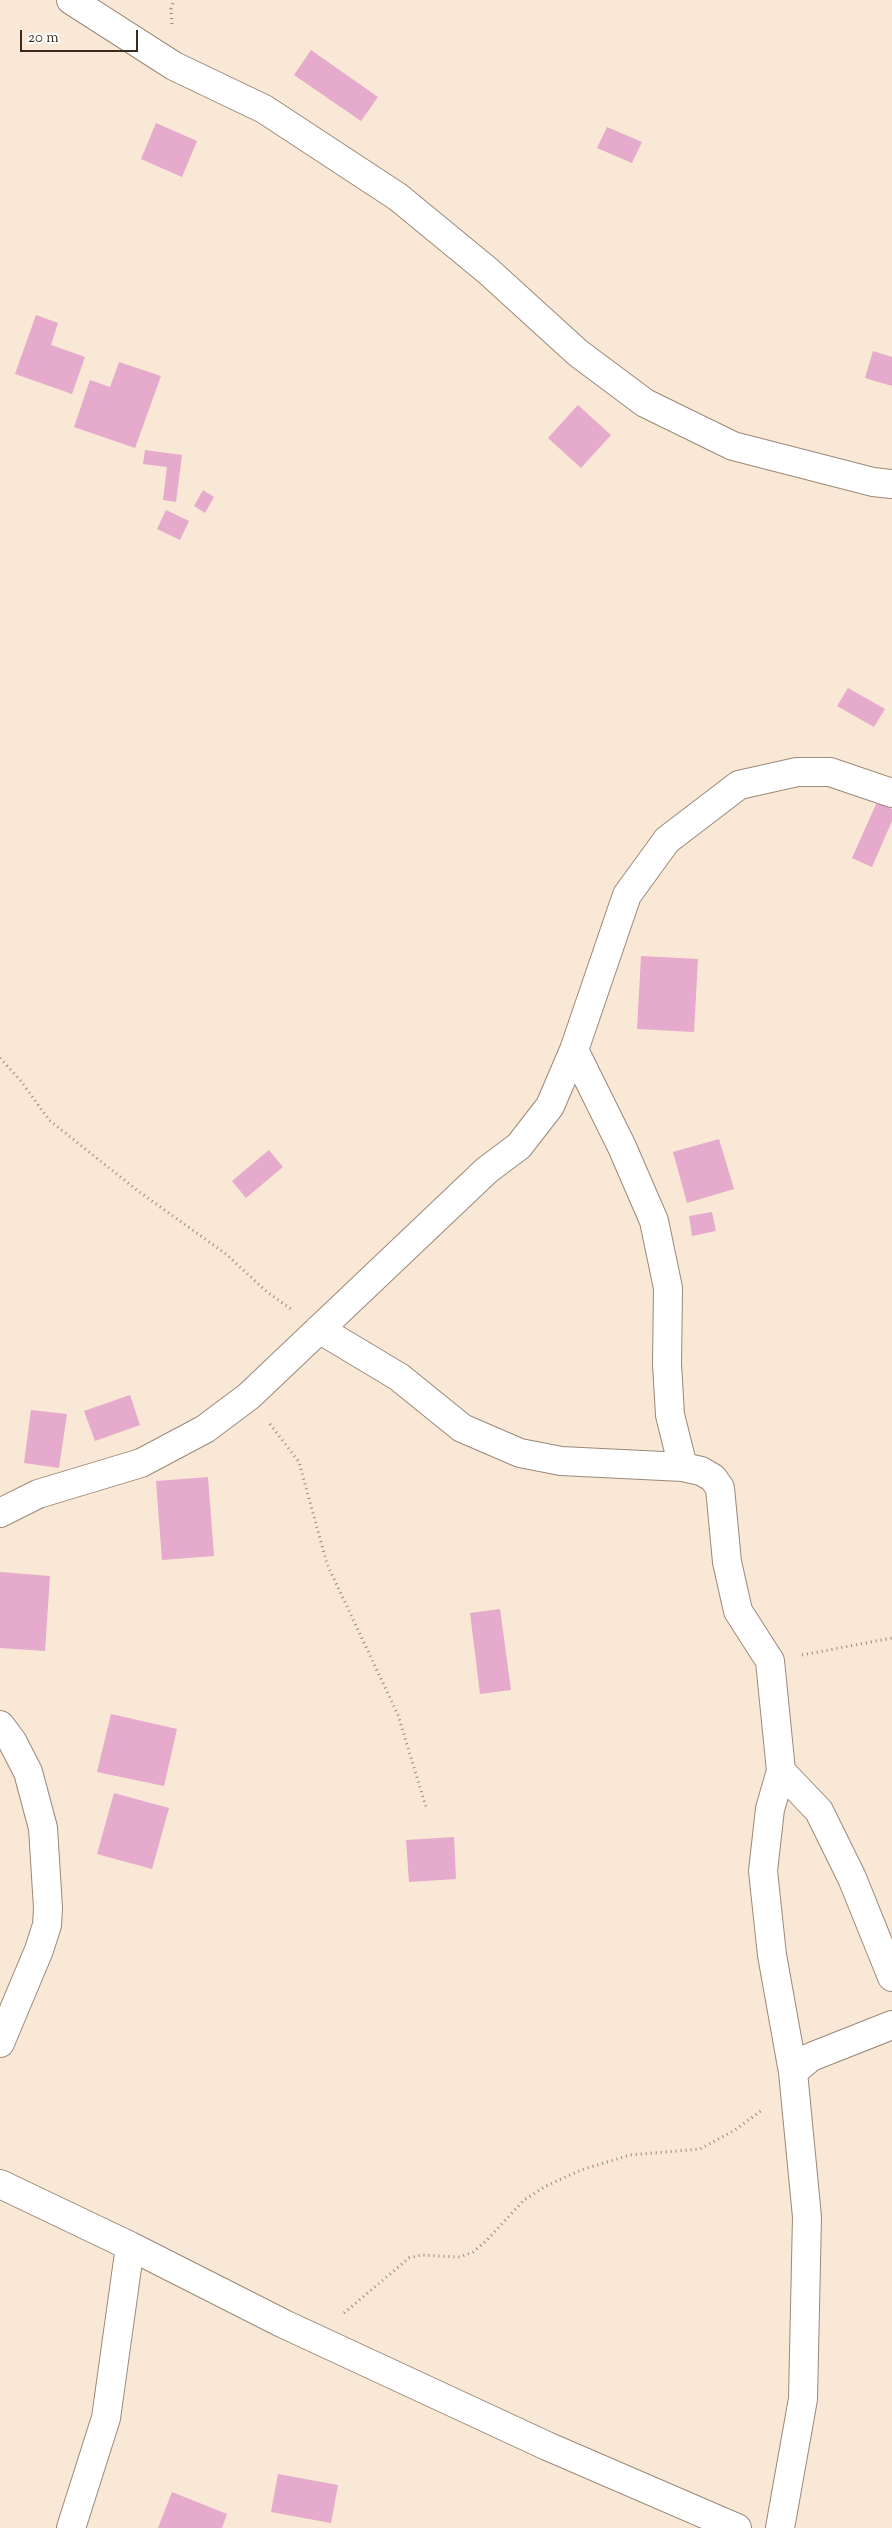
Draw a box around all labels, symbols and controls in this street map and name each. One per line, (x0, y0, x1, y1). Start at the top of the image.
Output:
scale bar (22, 20, 140, 52)
text: 20 m (28, 28, 59, 49)

